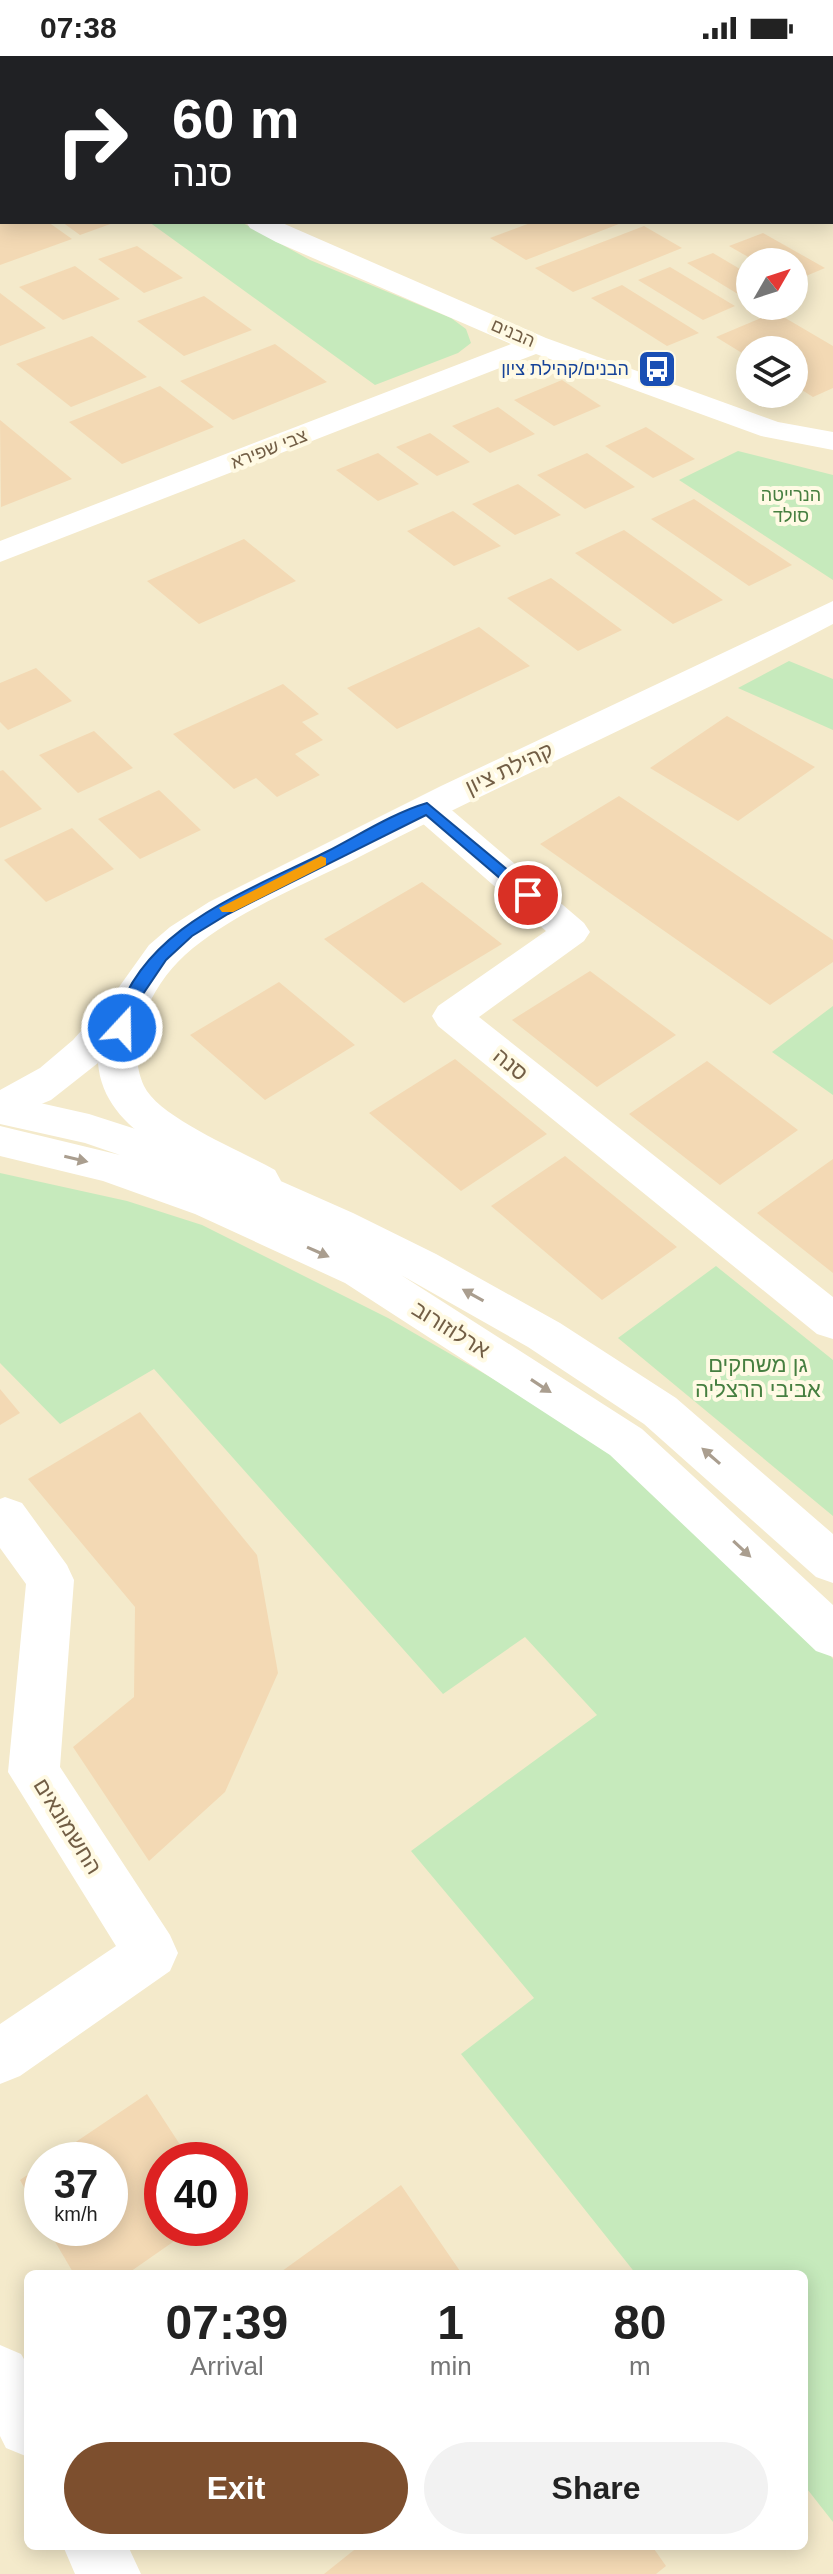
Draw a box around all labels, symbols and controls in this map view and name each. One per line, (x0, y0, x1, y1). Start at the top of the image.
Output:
text: 07:38 (40, 11, 117, 44)
text: 60 m (172, 87, 300, 150)
icon: right (40, 88, 144, 192)
text: סנה (172, 153, 232, 194)
north arrow (736, 248, 808, 320)
map controls (736, 248, 808, 408)
street label: הבנים (488, 315, 538, 351)
button: layers (736, 336, 808, 408)
bus stop icon: הבנים/קהילת ציון (636, 348, 678, 390)
place label: הבנים/קהילת ציון (501, 359, 629, 379)
street label: צבי שפירא (228, 425, 310, 473)
park label: הנרייטה סולד (761, 485, 821, 526)
street label: קהילת ציון (461, 737, 557, 800)
pin (494, 861, 562, 929)
icon: arrive (506, 873, 550, 917)
position arrow (80, 986, 164, 1070)
street label: סנה (488, 1043, 533, 1086)
one-way arrow (64, 1153, 89, 1166)
one-way arrow (306, 1245, 330, 1259)
one-way arrow (462, 1289, 485, 1302)
street label: ארלוזורוב (407, 1296, 494, 1363)
park label: גן משחקים אביבי הרצליה (695, 1352, 821, 1402)
one-way arrow (530, 1378, 551, 1393)
one-way arrow (702, 1448, 722, 1465)
one-way arrow (733, 1539, 752, 1557)
street label: החשמונאים (28, 1774, 107, 1879)
speed limit sign: 40 (144, 2142, 248, 2246)
text: 37 (54, 2162, 98, 2206)
text: km/h (54, 2203, 98, 2225)
text: 07:39 (165, 2296, 288, 2349)
text: 1 (437, 2296, 464, 2349)
text: 80 (613, 2296, 667, 2349)
text: Arrival (190, 2351, 264, 2381)
text: min (430, 2351, 472, 2381)
text: m (629, 2351, 651, 2381)
button: Exit (64, 2442, 408, 2534)
button: Share (424, 2442, 768, 2534)

